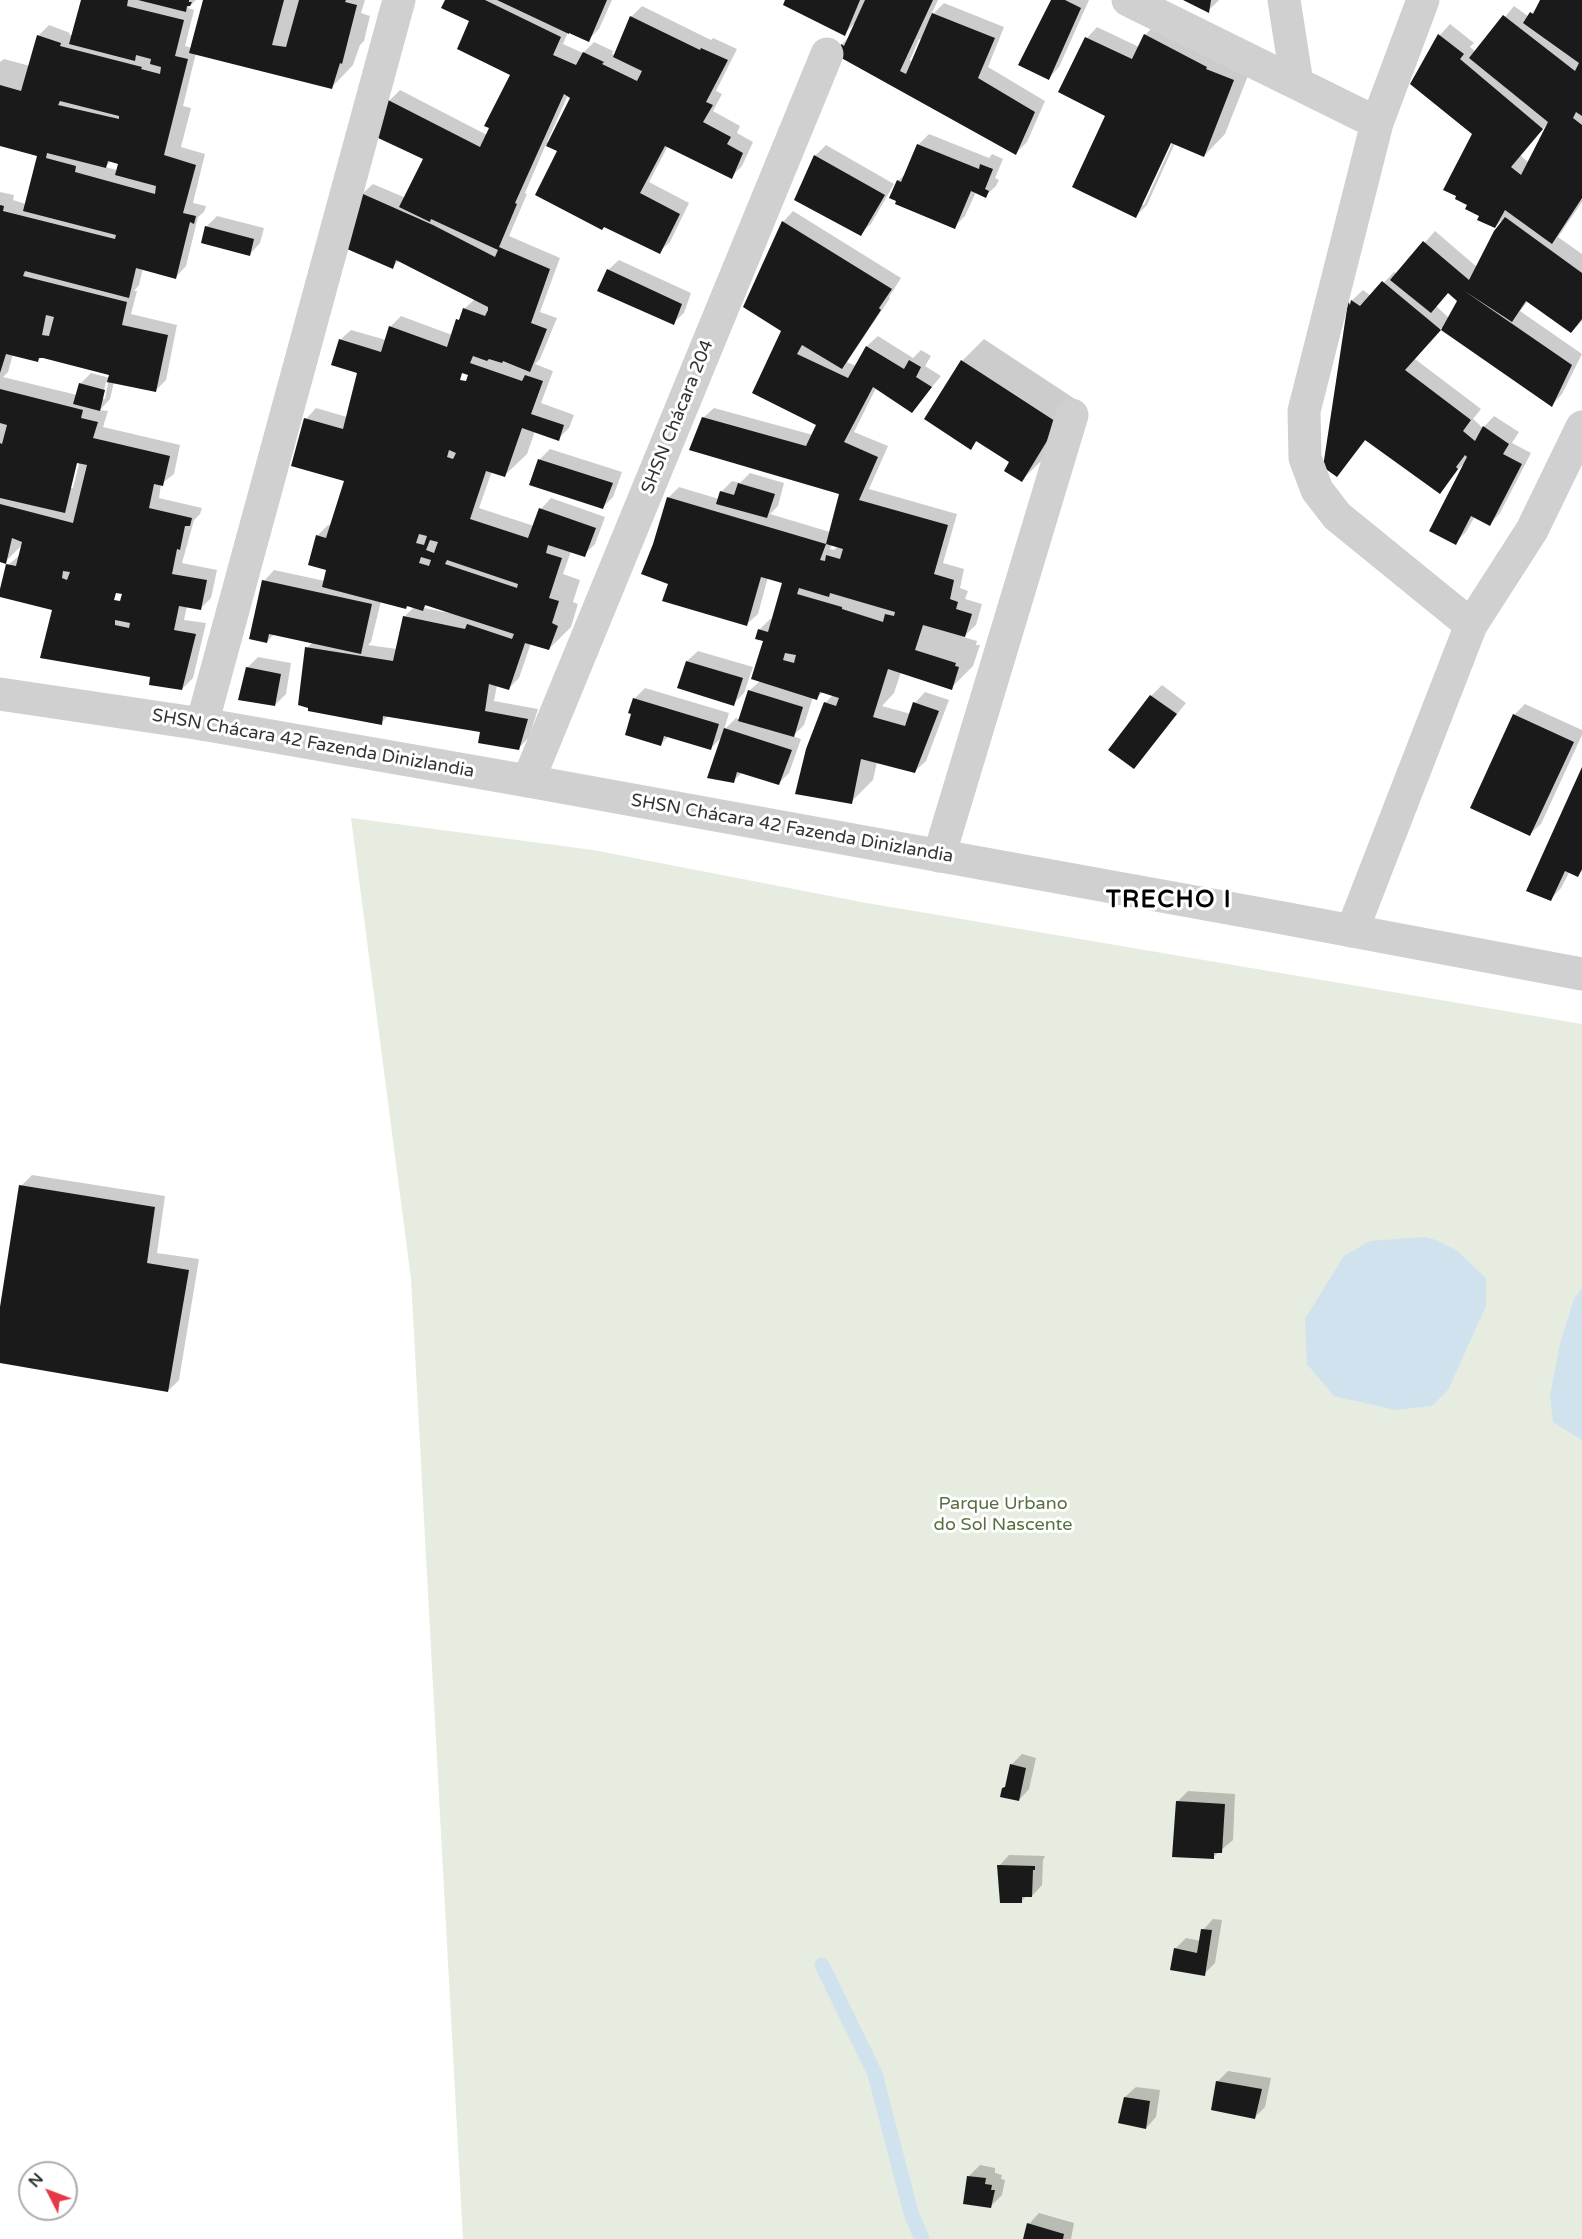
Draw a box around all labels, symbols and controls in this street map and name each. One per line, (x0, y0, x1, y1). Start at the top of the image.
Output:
street label: SHSN Chácara 204 (637, 337, 719, 497)
street label: SHSN Chácara 42 Fazenda Dinizlandia (150, 705, 476, 783)
street label: SHSN Chácara 42 Fazenda Dinizlandia (629, 790, 955, 868)
district label: TRECHO I (1106, 887, 1232, 915)
park label: Parque Urbano do Sol Nascente (934, 1493, 1072, 1536)
north arrow (18, 2161, 78, 2221)
text: N (24, 2169, 48, 2192)

